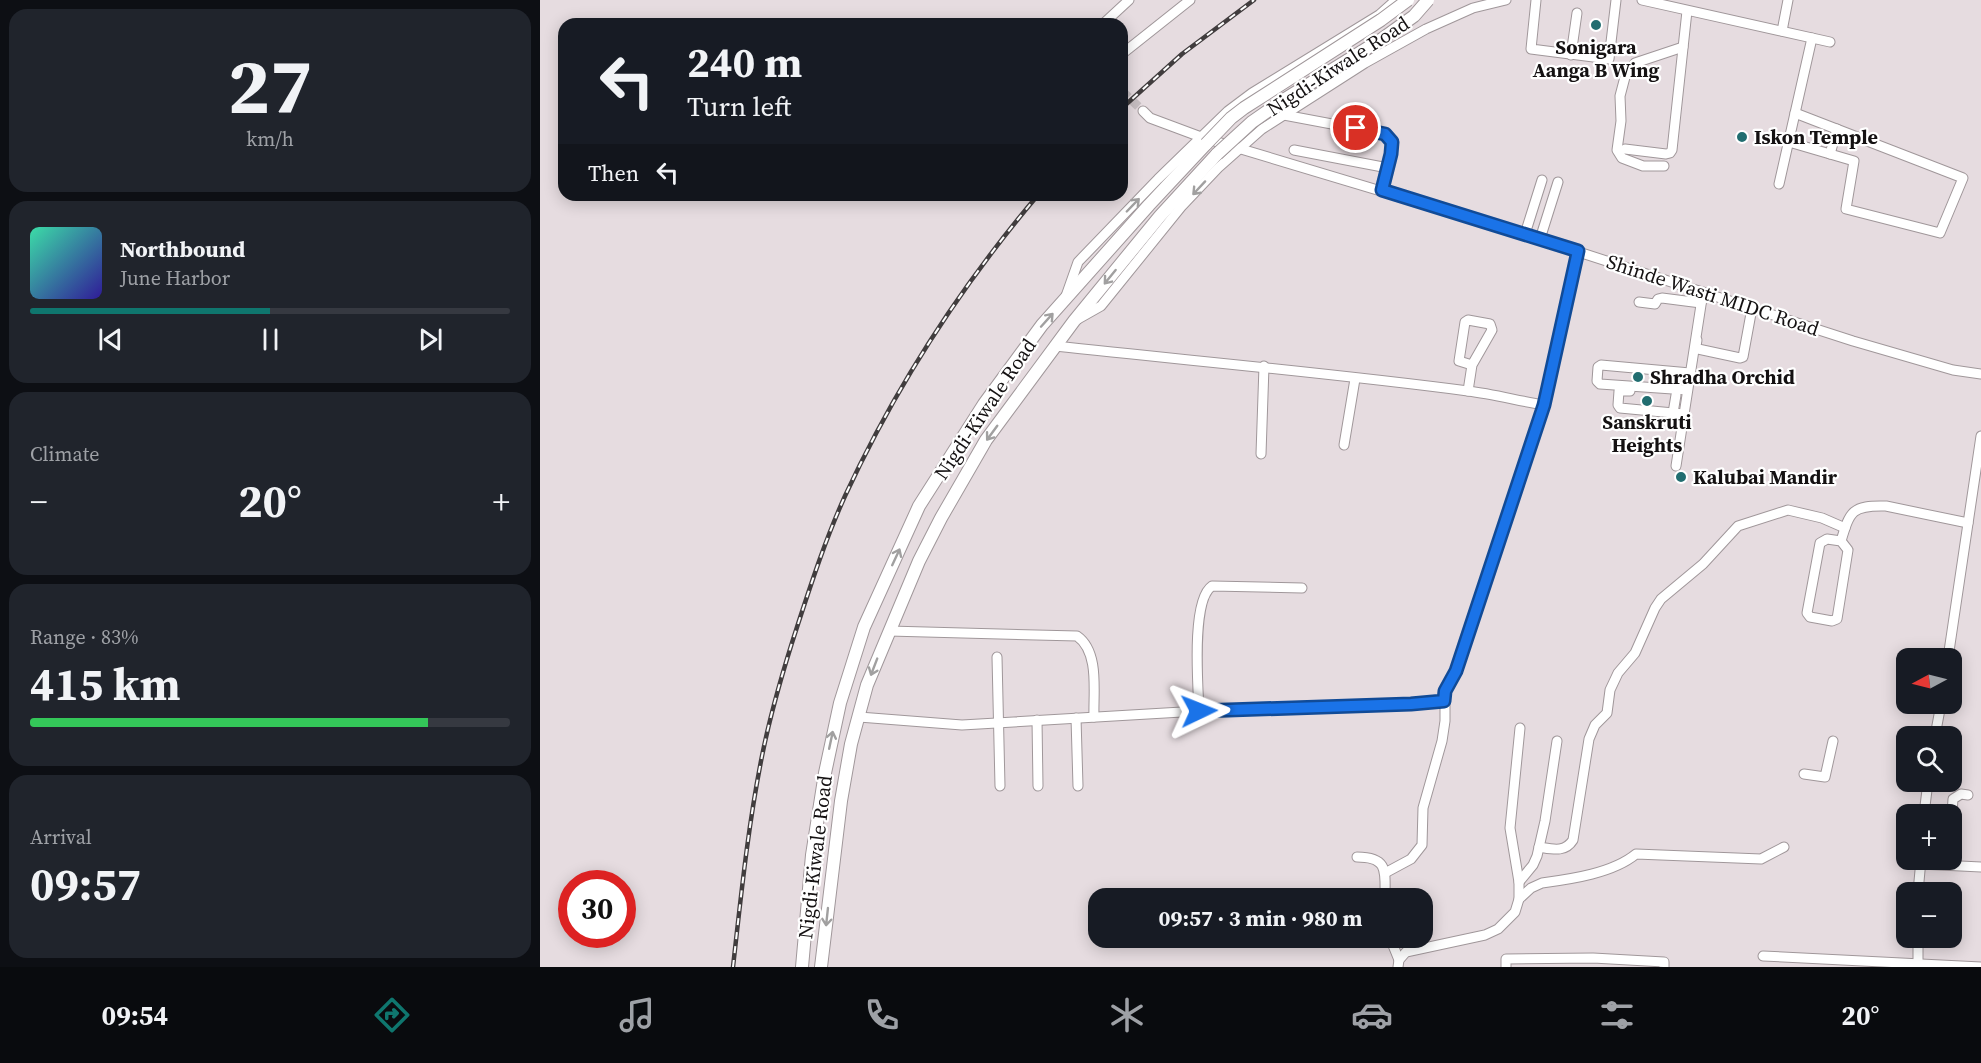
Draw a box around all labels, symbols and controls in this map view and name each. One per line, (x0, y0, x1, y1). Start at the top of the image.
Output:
street label: Nigdi-Kiwale Road (1261, 9, 1415, 123)
marker: Sonigara Aanga B Wing (1589, 18, 1603, 32)
text: 27 (228, 32, 312, 139)
text: 240 m (687, 33, 802, 91)
place label: Sonigara Aanga B Wing (1533, 33, 1660, 84)
icon: left (588, 42, 666, 120)
text: Turn left (687, 88, 791, 125)
pin (1330, 102, 1381, 153)
icon: arrive (1339, 111, 1372, 144)
place label: Iskon Temple (1754, 123, 1878, 151)
text: km/h (246, 125, 294, 153)
marker: Iskon Temple (1735, 130, 1749, 144)
icon: left (651, 156, 684, 189)
text: Then (588, 158, 639, 188)
one-way arrow (1192, 181, 1206, 196)
one-way arrow (1125, 197, 1140, 212)
text: Northbound (120, 234, 245, 264)
street label: Shinde Wasti MIDC Road (1603, 247, 1824, 343)
text: June Harbor (120, 264, 230, 292)
one-way arrow (1104, 269, 1117, 285)
one-way arrow (1040, 313, 1054, 328)
icon: previous (94, 323, 127, 356)
icon: pause (254, 323, 287, 356)
icon: next (414, 323, 447, 356)
street label: Nigdi-Kiwale Road (927, 332, 1043, 485)
place label: Shradha Orchid (1650, 363, 1795, 391)
marker: Shradha Orchid (1631, 370, 1645, 384)
marker: Sanskruti Heights (1640, 394, 1654, 408)
place label: Sanskruti Heights (1602, 408, 1692, 459)
one-way arrow (986, 424, 998, 440)
text: Climate (30, 440, 99, 468)
place label: Kalubai Mandir (1693, 463, 1838, 491)
text: 20° (238, 470, 302, 532)
marker: Kalubai Mandir (1674, 470, 1688, 484)
text: − (30, 479, 48, 524)
text: + (492, 479, 510, 524)
one-way arrow (891, 548, 902, 567)
text: Range · 83% (30, 623, 139, 651)
north arrow (1896, 648, 1962, 714)
map controls (1896, 648, 1962, 948)
text: 415 km (30, 653, 181, 715)
one-way arrow (868, 657, 879, 676)
position arrow (1167, 679, 1231, 743)
button: search (1896, 726, 1962, 792)
one-way arrow (826, 731, 837, 751)
street label: Nigdi-Kiwale Road (791, 773, 839, 940)
button: + (1896, 804, 1962, 870)
text: Arrival (30, 823, 92, 851)
text: 09:57 (30, 853, 141, 915)
speed limit sign: 30 (558, 870, 636, 948)
button: − (1896, 882, 1962, 948)
text: 09:57 · 3 min · 980 m (1159, 903, 1362, 933)
one-way arrow (821, 906, 832, 926)
icon: directions (371, 994, 413, 1036)
icon: music (616, 994, 658, 1036)
icon: phone (861, 994, 903, 1036)
icon: climate (1106, 994, 1148, 1036)
icon: car (1351, 994, 1393, 1036)
icon: filters (1596, 994, 1638, 1036)
text: 09:54 (102, 997, 168, 1034)
text: 20° (1841, 997, 1879, 1034)

